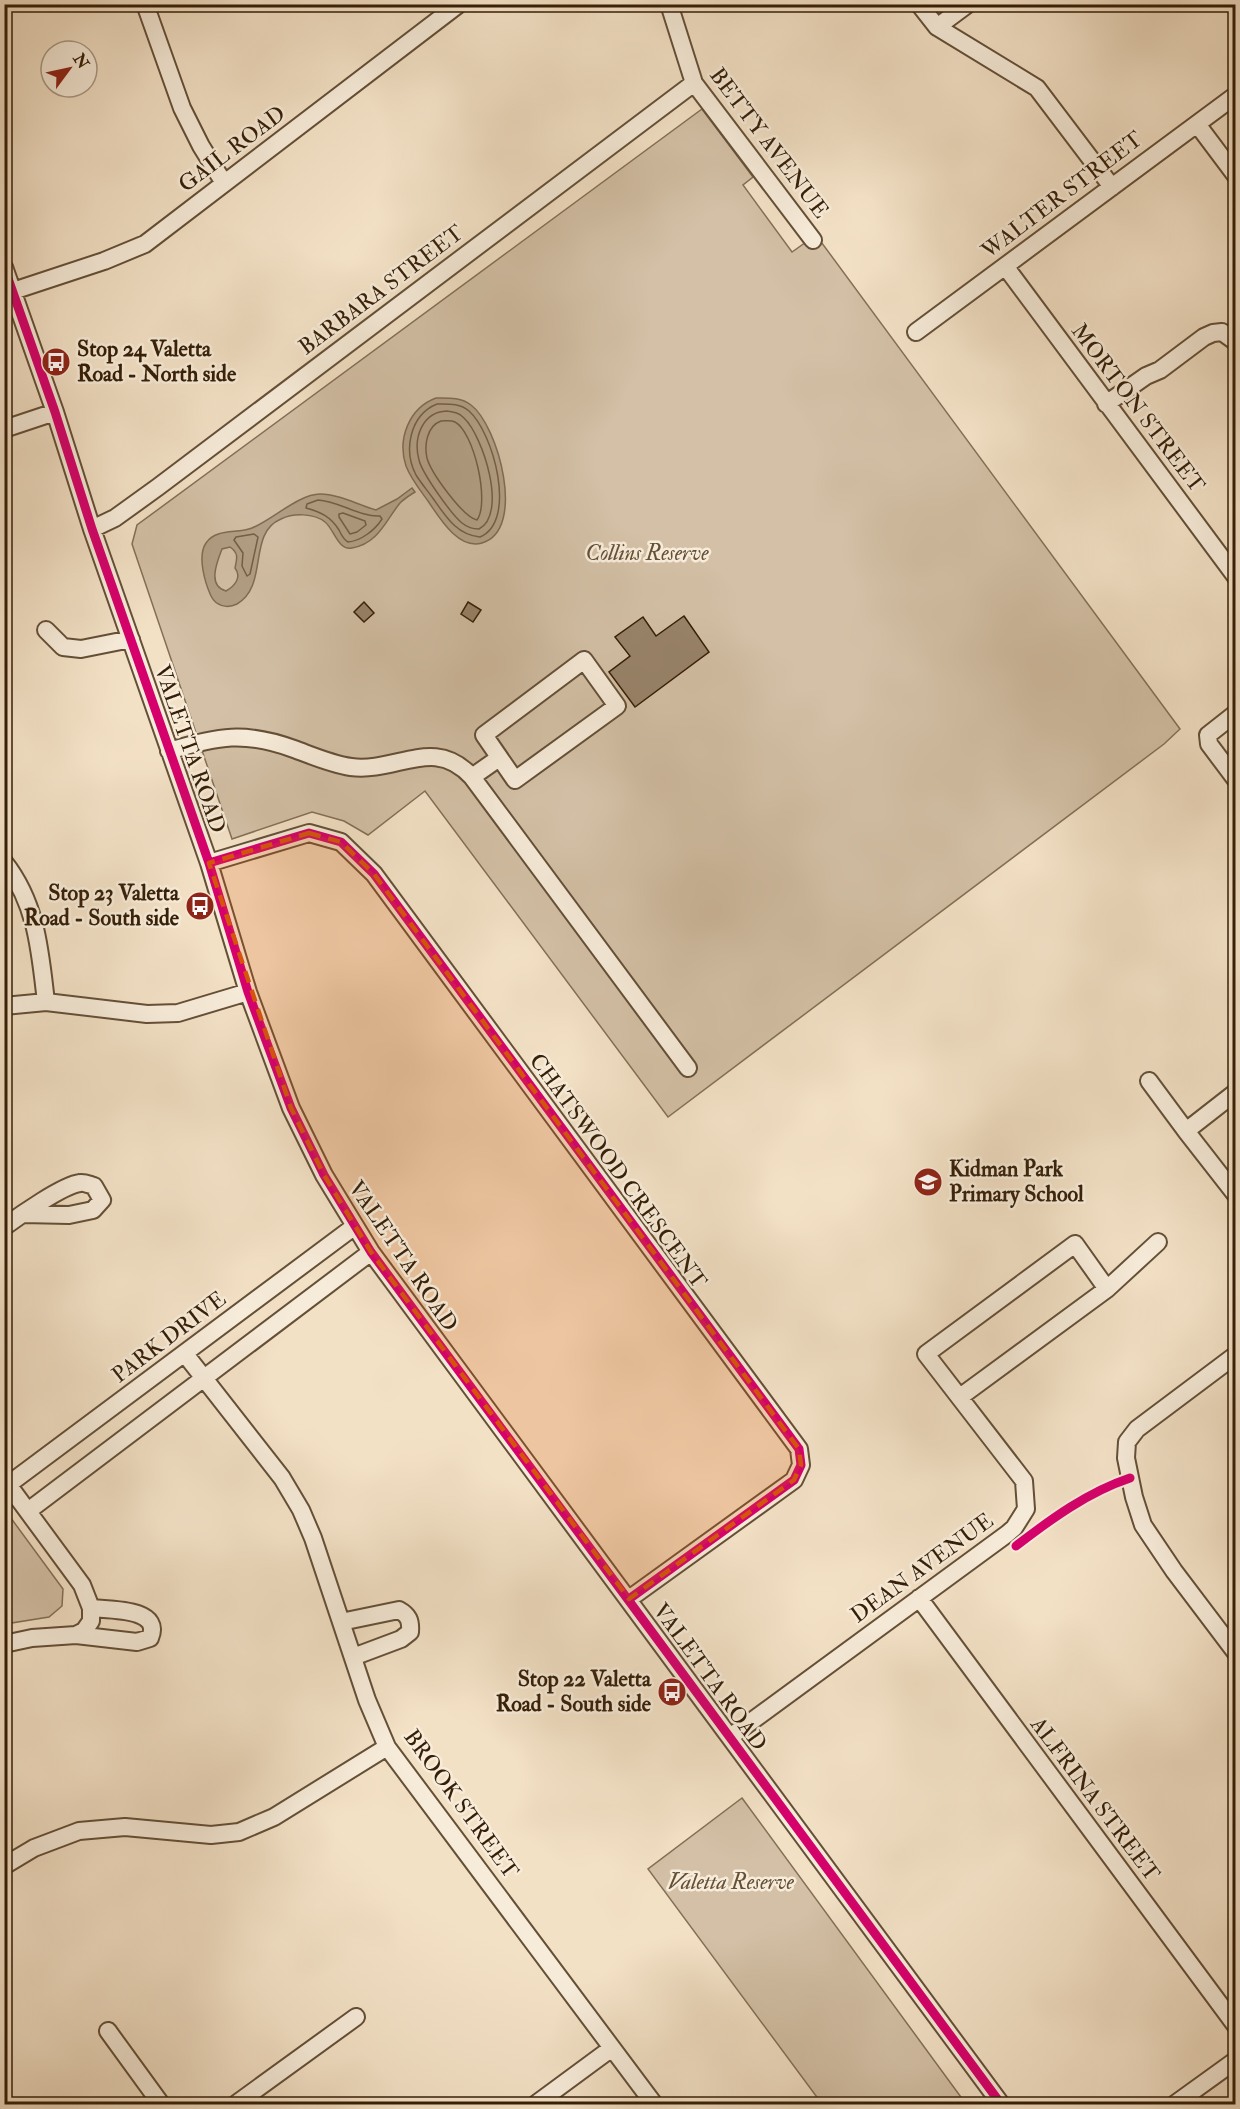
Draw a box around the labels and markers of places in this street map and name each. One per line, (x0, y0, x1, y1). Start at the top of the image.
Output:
place label: Stop 24 Valetta Road - North side (77, 335, 237, 388)
bus stop icon: Stop 24 Valetta Road - North side (40, 346, 72, 378)
place label: Stop 23 Valetta Road - South side (24, 879, 180, 932)
bus stop icon: Stop 23 Valetta Road - South side (184, 890, 216, 922)
place label: Kidman Park Primary School (949, 1155, 1084, 1209)
school or university icon: Kidman Park Primary School (912, 1166, 944, 1198)
place label: Stop 22 Valetta Road - South side (496, 1665, 652, 1718)
bus stop icon: Stop 22 Valetta Road - South side (656, 1676, 688, 1708)

